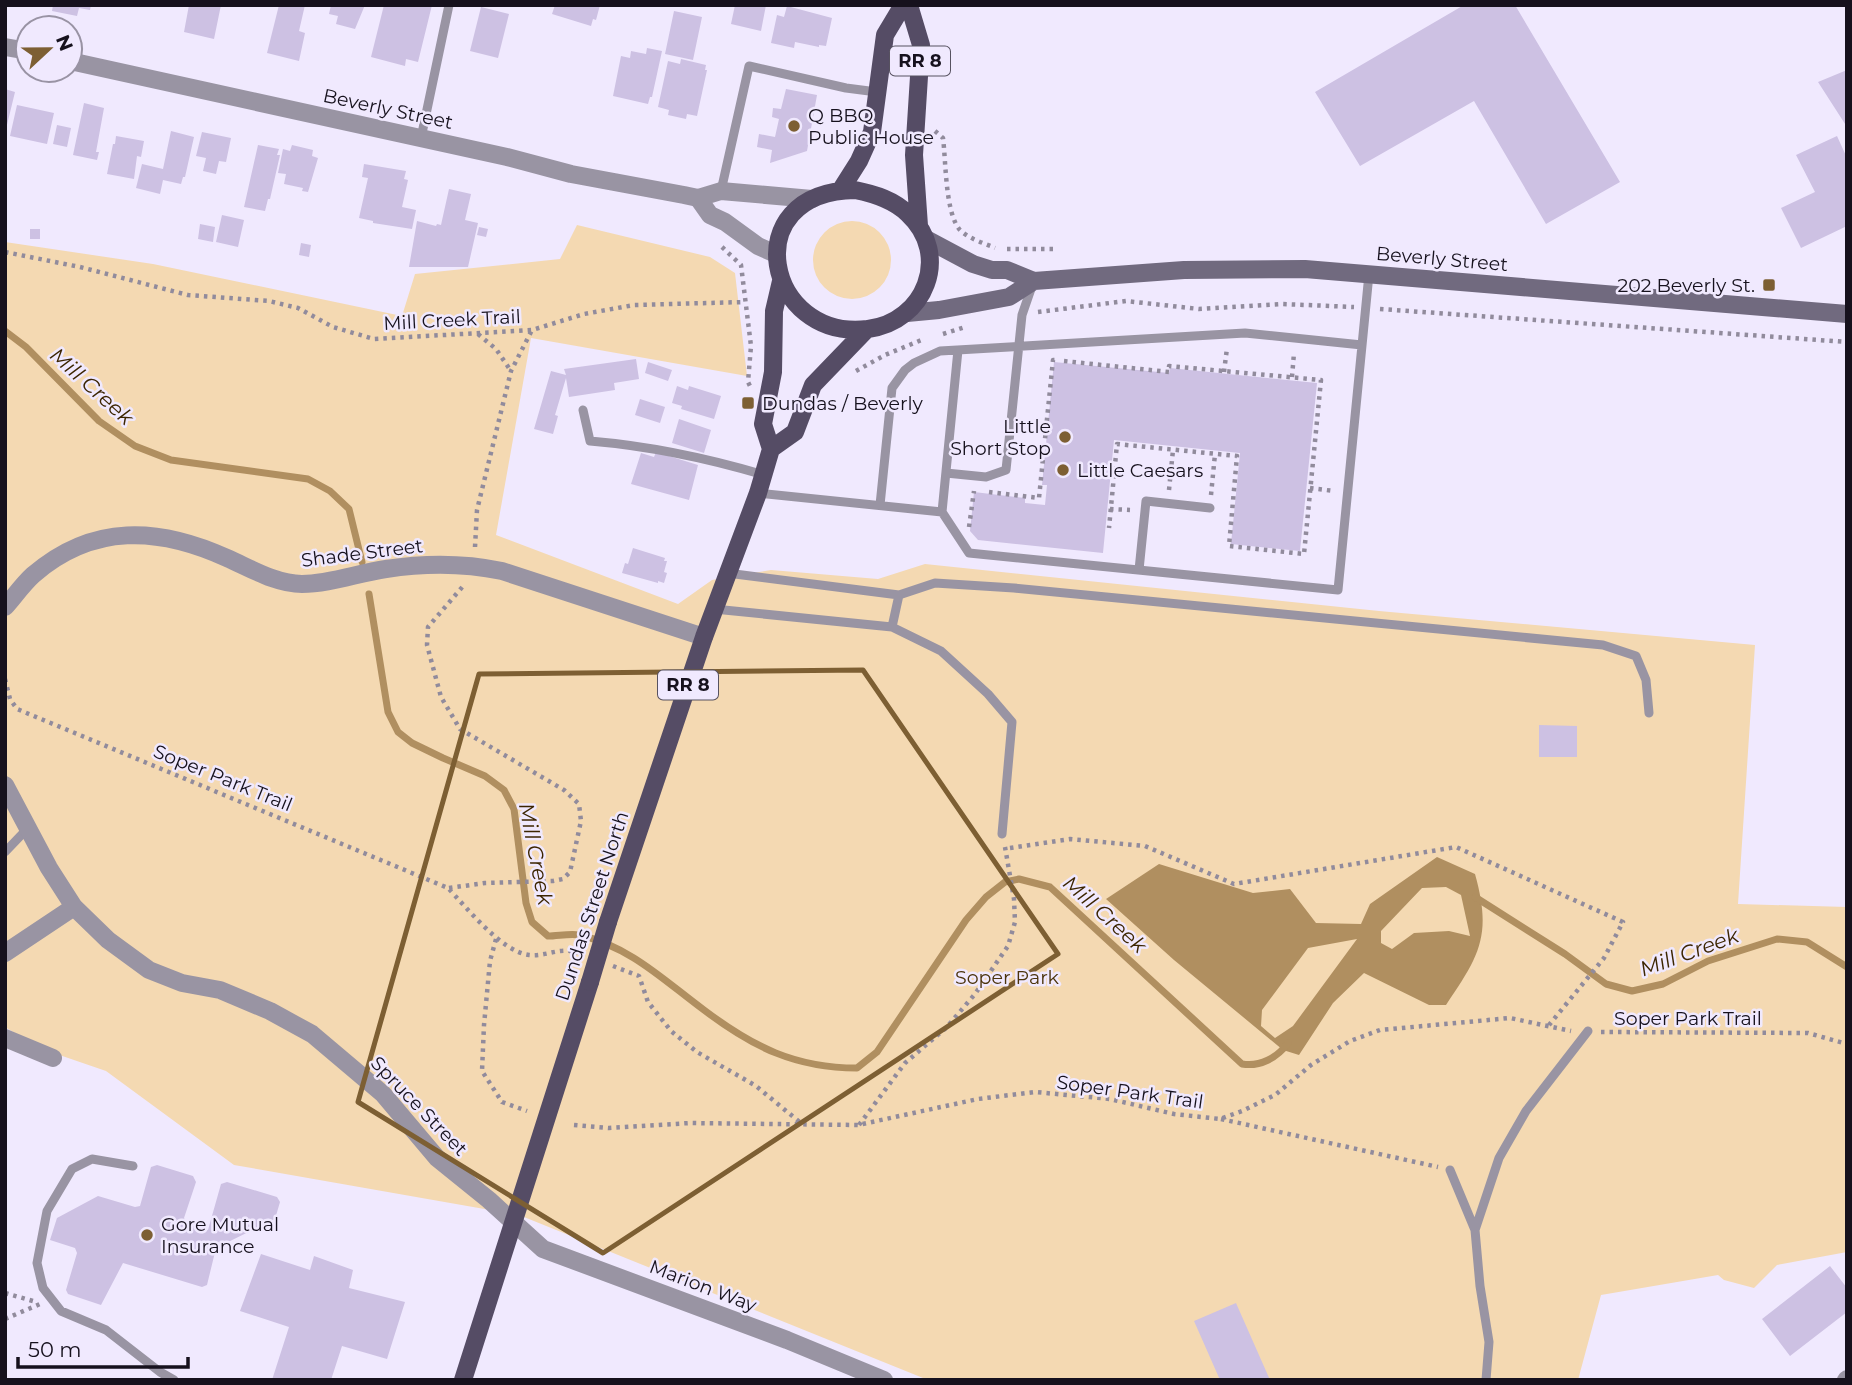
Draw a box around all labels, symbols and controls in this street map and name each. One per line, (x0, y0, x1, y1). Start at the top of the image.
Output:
north arrow (14, 14, 84, 84)
text: N (51, 31, 78, 54)
road number: RR 8 (890, 46, 950, 76)
street label: Beverly Street (321, 84, 455, 134)
place label: Q BBQ Public House (808, 104, 934, 149)
marker: Q BBQ Public House (786, 118, 802, 134)
street label: Beverly Street (1375, 242, 1509, 276)
place label: 202 Beverly St. (1617, 274, 1755, 297)
marker: 202 Beverly St. (1761, 277, 1777, 293)
street label: Mill Creek Trail (383, 305, 521, 335)
water label: Mill Creek (45, 342, 140, 431)
place label: Dundas / Beverly (762, 392, 924, 415)
marker: Dundas / Beverly (740, 395, 756, 411)
place label: Little Short Stop (950, 415, 1051, 460)
marker: Little Short Stop (1057, 429, 1073, 445)
place label: Little Caesars (1077, 459, 1203, 482)
marker: Little Caesars (1055, 462, 1071, 478)
street label: Shade Street (300, 534, 424, 572)
road number: RR 8 (658, 670, 718, 700)
street label: Soper Park Trail (150, 740, 296, 816)
water label: Mill Creek (514, 801, 558, 909)
street label: Dundas Street North (550, 808, 634, 1004)
water label: Mill Creek (1058, 870, 1153, 959)
water label: Mill Creek (1636, 922, 1743, 981)
park label: Soper Park (955, 966, 1060, 989)
street label: Soper Park Trail (1614, 1007, 1762, 1030)
street label: Spruce Street (366, 1051, 472, 1161)
street label: Soper Park Trail (1055, 1070, 1205, 1114)
place label: Gore Mutual Insurance (161, 1213, 279, 1258)
marker: Gore Mutual Insurance (139, 1227, 155, 1243)
street label: Marion Way (646, 1255, 760, 1317)
scale bar (18, 1326, 187, 1370)
text: 50 m (28, 1337, 82, 1362)

